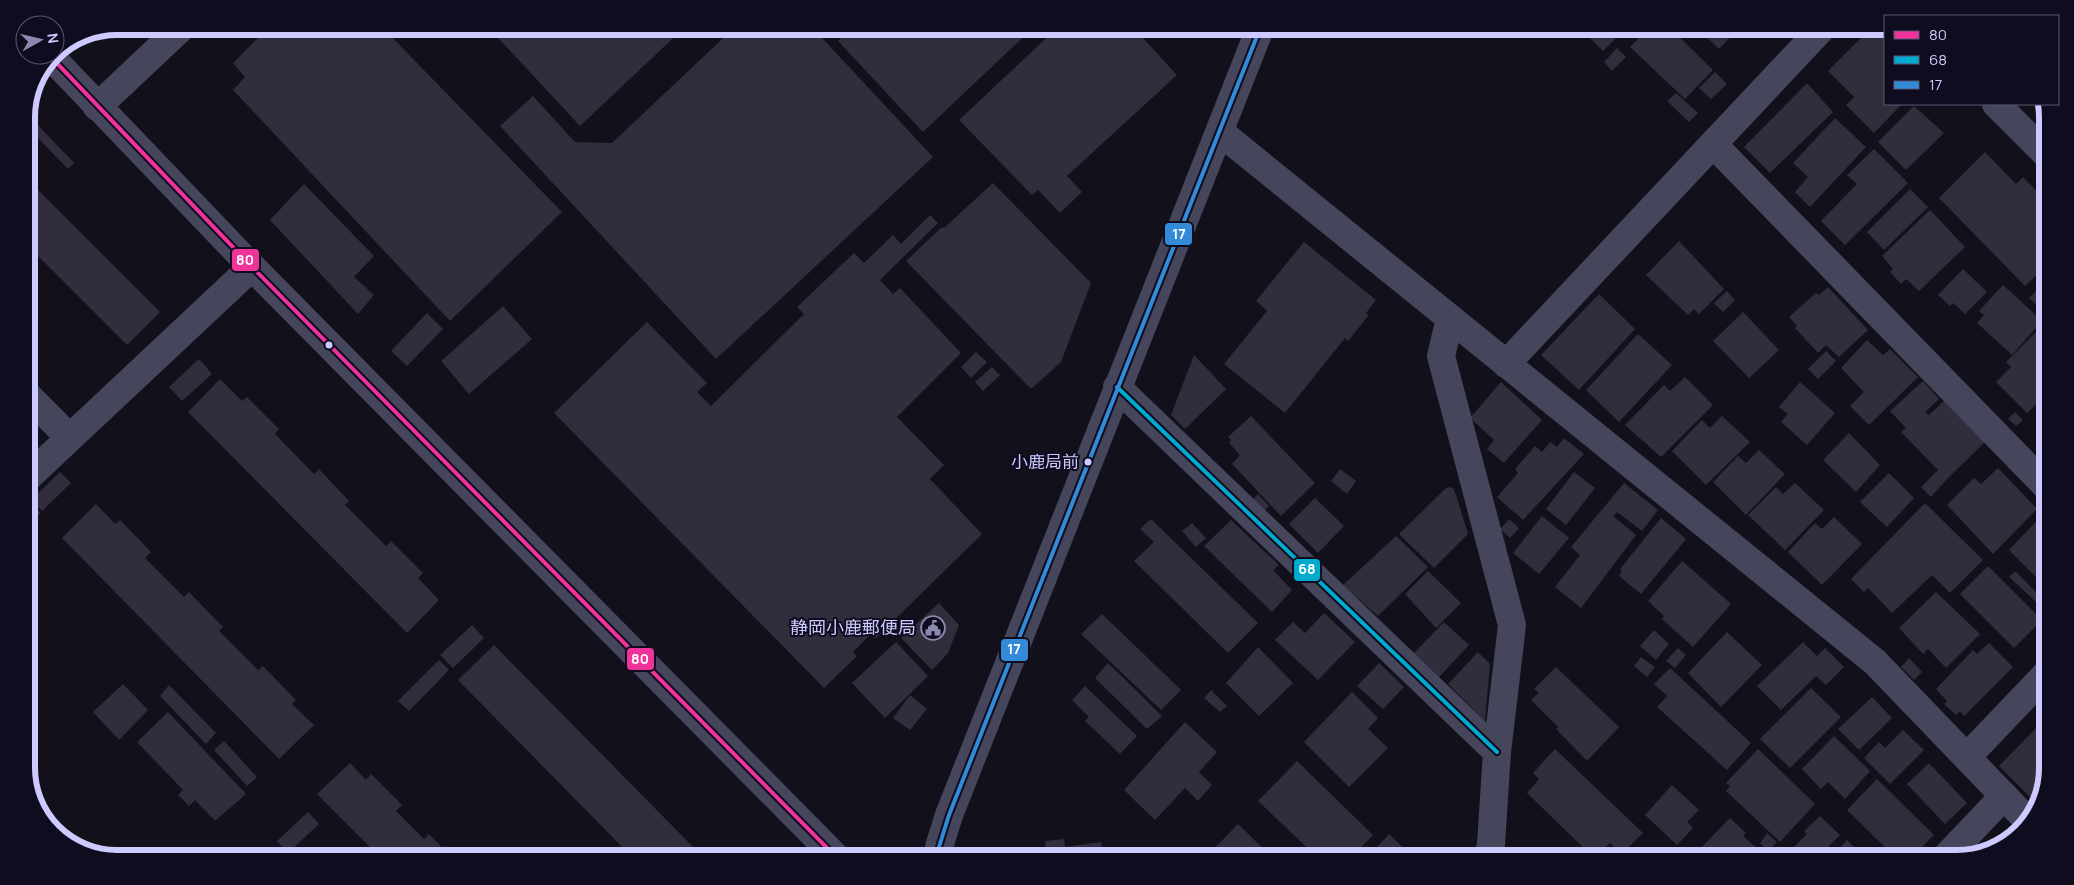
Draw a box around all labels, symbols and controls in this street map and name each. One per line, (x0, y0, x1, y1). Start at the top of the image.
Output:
north arrow (15, 15, 65, 65)
legend (1884, 15, 2059, 105)
text: 80 (1929, 24, 1947, 45)
text: N (43, 32, 63, 44)
text: 68 (1929, 49, 1947, 70)
text: 17 (1929, 74, 1942, 95)
line badge: 17 (1164, 222, 1193, 246)
text: 17 (1172, 224, 1186, 243)
line badge: 80 (231, 248, 260, 272)
text: 80 (236, 250, 254, 269)
unlabelled marker (324, 340, 334, 350)
place label: 小鹿局前 (1011, 450, 1079, 473)
marker: 小鹿局前 (1083, 457, 1093, 467)
line badge: 68 (1293, 558, 1321, 582)
text: 68 (1298, 559, 1316, 578)
place label: 静岡小鹿郵便局 (790, 615, 916, 639)
public building icon: 静岡小鹿郵便局 (920, 615, 946, 641)
line badge: 17 (1000, 638, 1029, 662)
text: 17 (1007, 639, 1021, 658)
line badge: 80 (626, 647, 655, 671)
text: 80 (631, 649, 649, 668)

